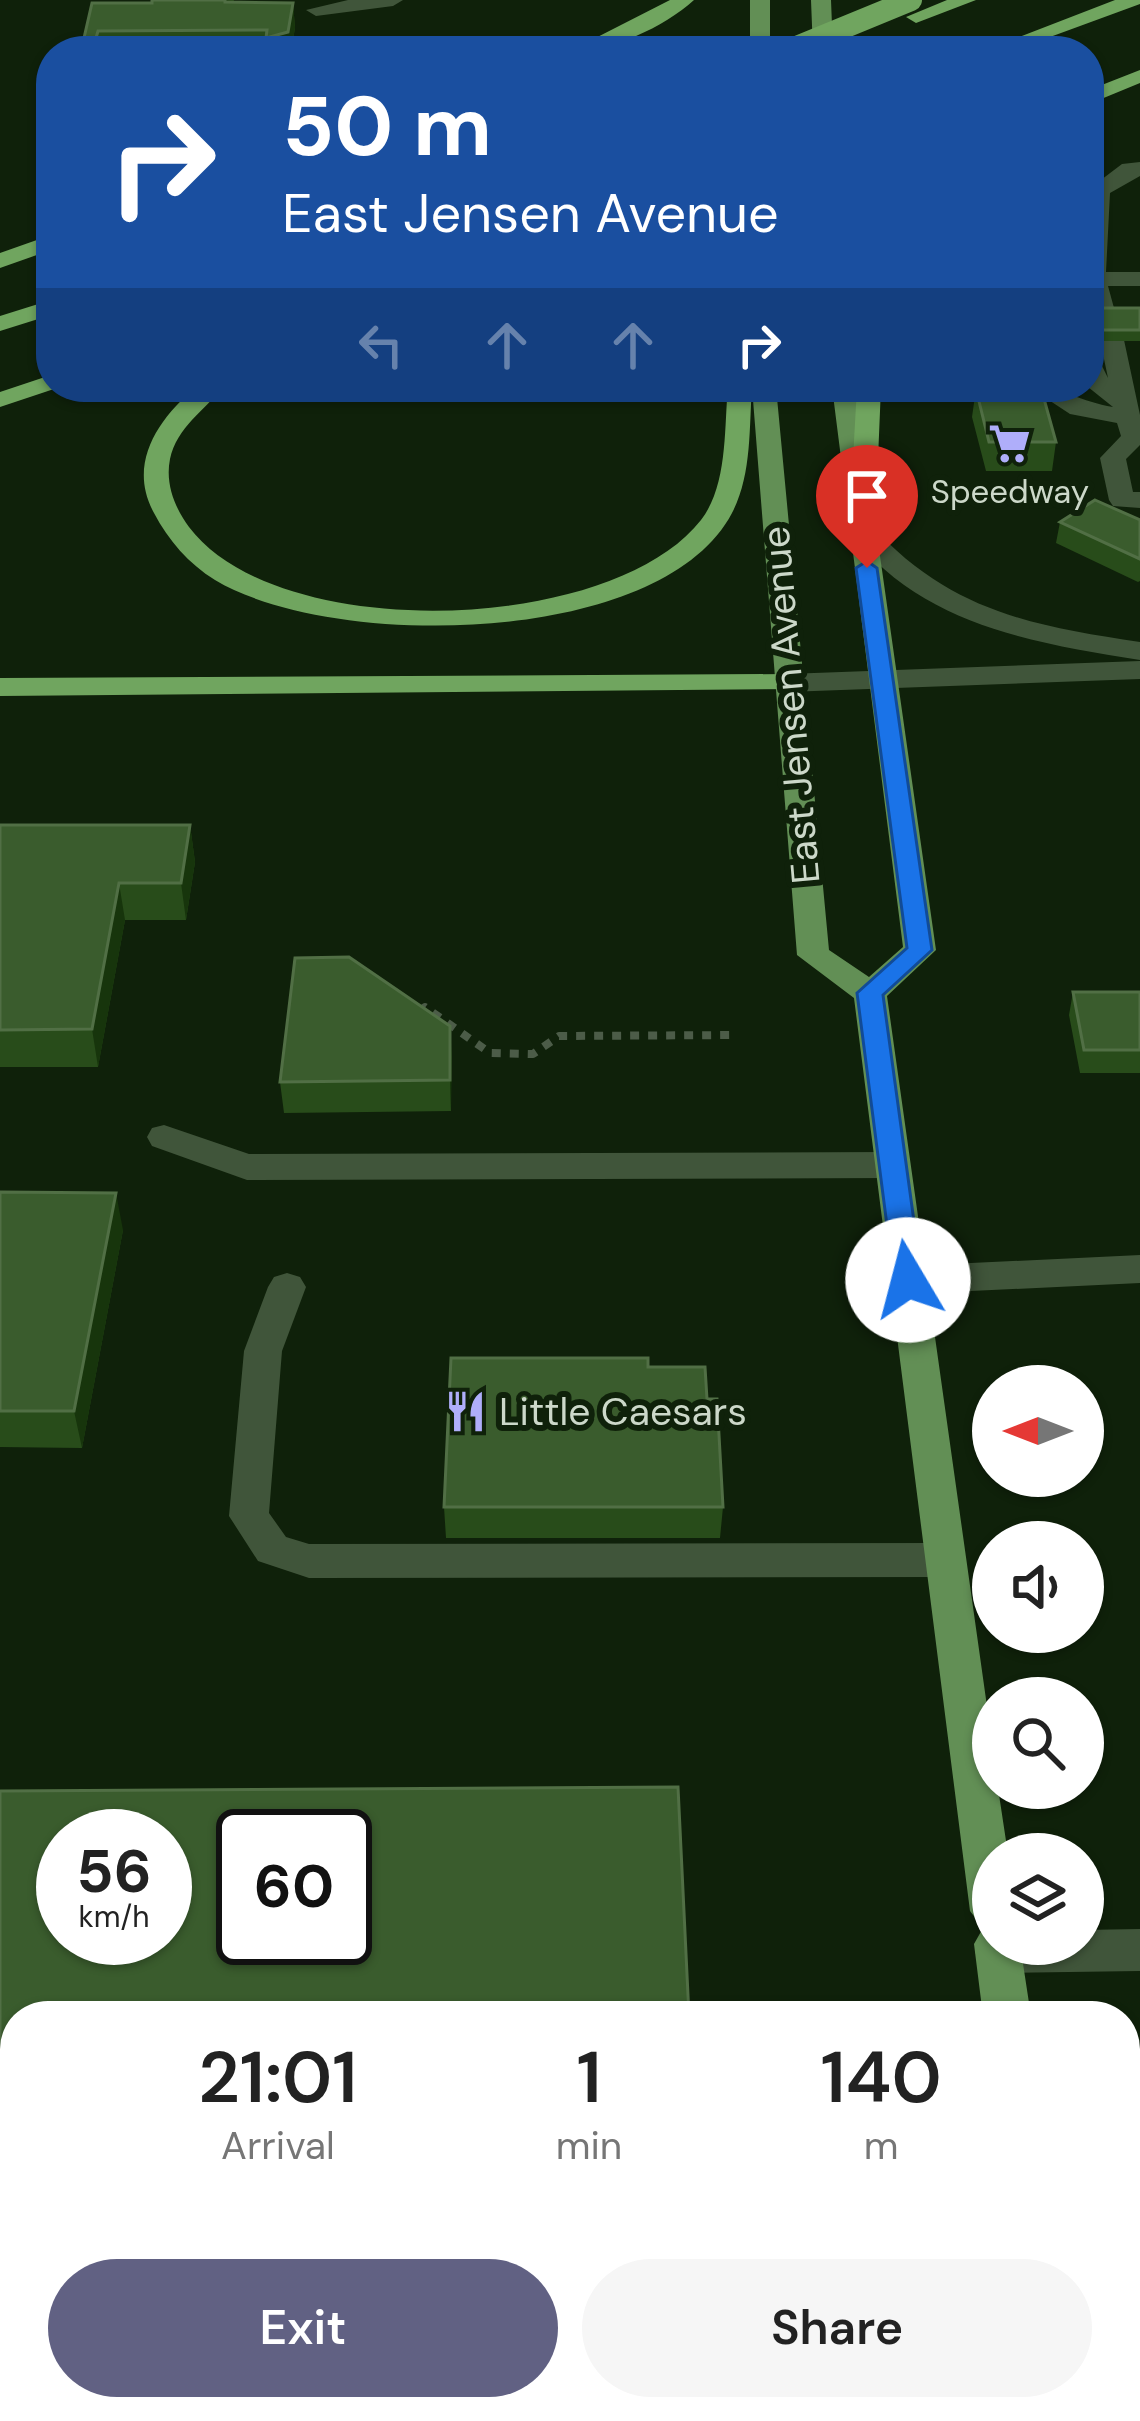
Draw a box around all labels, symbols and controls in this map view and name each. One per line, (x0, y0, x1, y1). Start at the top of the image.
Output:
text: 50 m (282, 72, 492, 181)
icon: right (84, 84, 240, 240)
text: East Jensen Avenue (282, 178, 779, 249)
icon: left (348, 312, 414, 378)
icon: ahead (474, 312, 540, 378)
icon: ahead (600, 312, 666, 378)
icon: right (726, 312, 792, 378)
supermarket icon: Speedway (987, 420, 1033, 466)
pin (816, 445, 918, 568)
icon: arrive (834, 463, 900, 529)
place label: Speedway (931, 470, 1089, 513)
street label: East Jensen Avenue (749, 524, 832, 886)
position arrow (845, 1217, 971, 1343)
north arrow (972, 1365, 1104, 1497)
map controls (972, 1365, 1104, 1965)
place label: Little Caesars (499, 1386, 747, 1437)
restaurant icon: Little Caesars (442, 1388, 488, 1434)
button: sound (972, 1521, 1104, 1653)
button: search (972, 1677, 1104, 1809)
speed limit sign: 60 (216, 1809, 372, 1965)
text: 56 (76, 1832, 152, 1911)
button: layers (972, 1833, 1104, 1965)
text: km/h (79, 1897, 149, 1936)
text: 21:01 (198, 2031, 357, 2124)
text: 1 (576, 2031, 601, 2124)
text: 140 (820, 2031, 942, 2124)
text: Arrival (221, 2120, 335, 2171)
text: min (556, 2120, 622, 2171)
text: m (864, 2120, 898, 2171)
button: Exit (48, 2259, 558, 2397)
button: Share (582, 2259, 1092, 2397)

